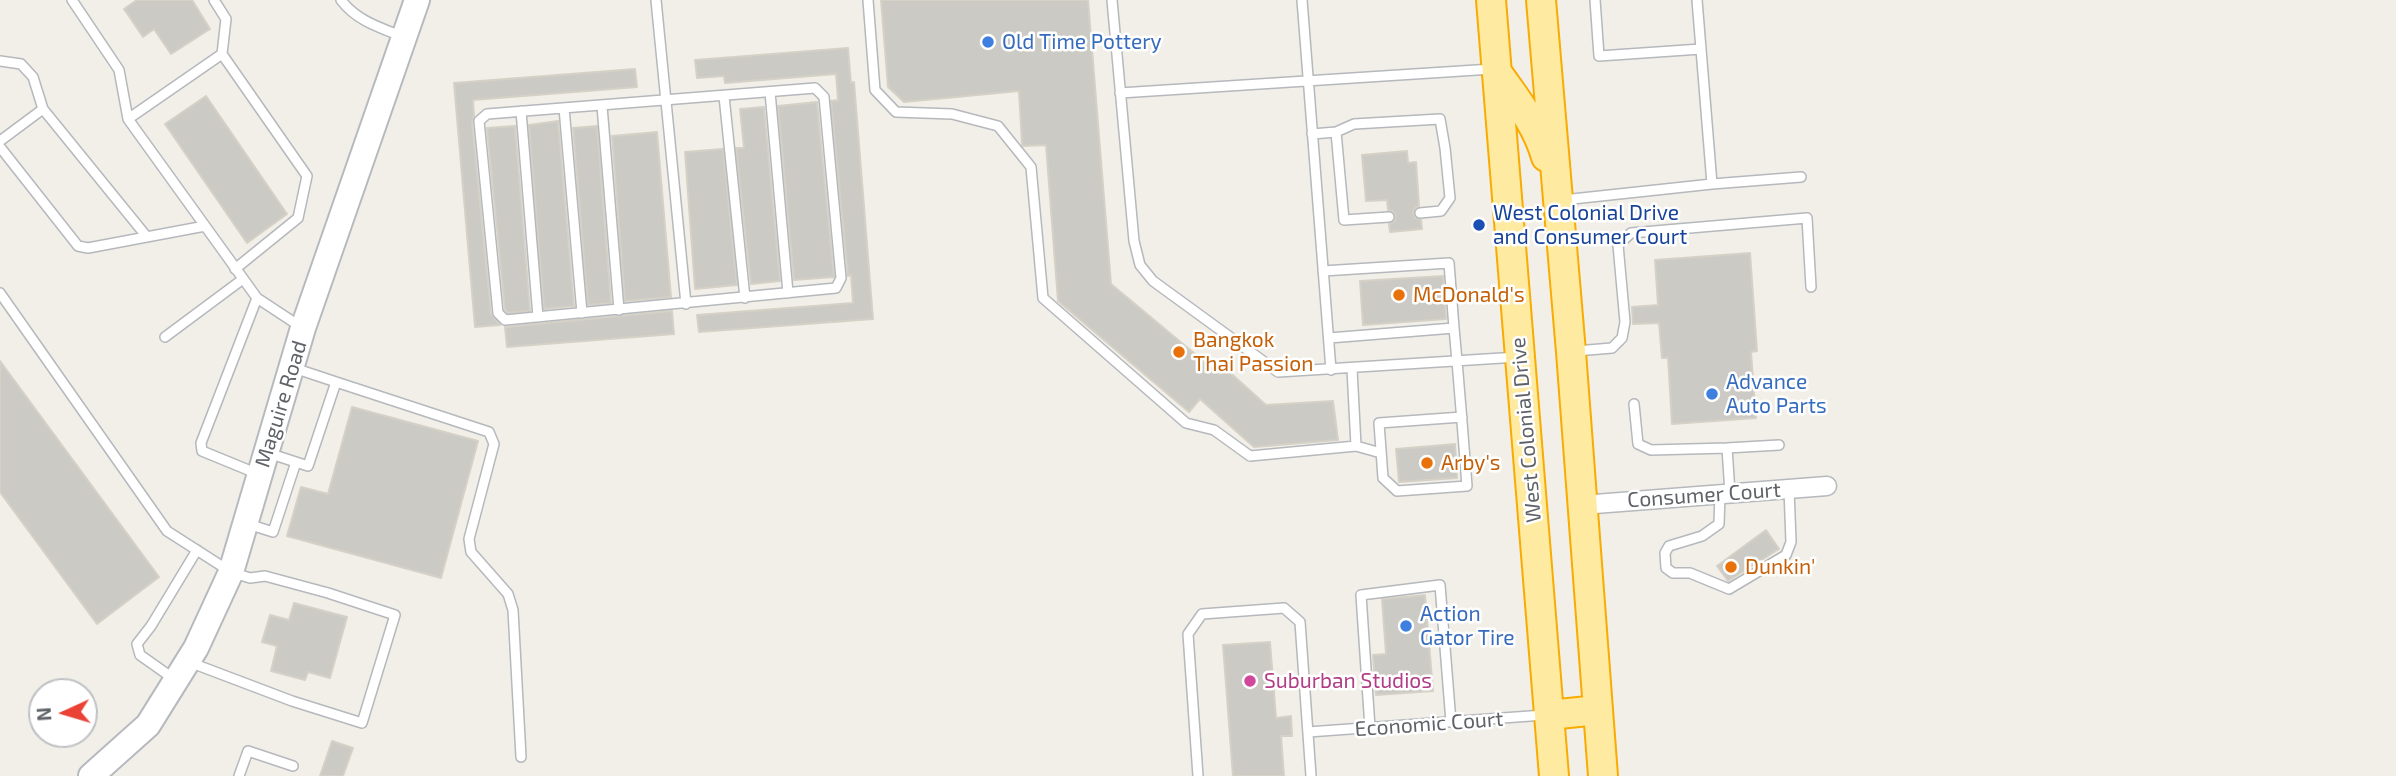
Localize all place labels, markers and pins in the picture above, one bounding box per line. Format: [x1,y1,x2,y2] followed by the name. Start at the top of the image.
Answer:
[1002,29,1162,55] place label: Old Time Pottery
[980,34,996,50] marker: Old Time Pottery
[1493,200,1687,250] place label: West Colonial Drive and Consumer Court
[1471,217,1487,233] marker: West Colonial Drive and Consumer Court
[1413,282,1525,308] place label: McDonald's
[1391,287,1407,303] marker: McDonald's
[1193,327,1313,377] place label: Bangkok Thai Passion
[1171,344,1187,360] marker: Bangkok Thai Passion
[1726,369,1827,419] place label: Advance Auto Parts
[1704,386,1720,402] marker: Advance Auto Parts
[1441,450,1501,476] place label: Arby's
[1419,455,1435,471] marker: Arby's
[1745,554,1815,580] place label: Dunkin'
[1723,559,1739,575] marker: Dunkin'
[1420,601,1515,651] place label: Action Gator Tire
[1398,618,1414,634] marker: Action Gator Tire
[1264,668,1432,694] place label: Suburban Studios
[1242,673,1258,689] marker: Suburban Studios

